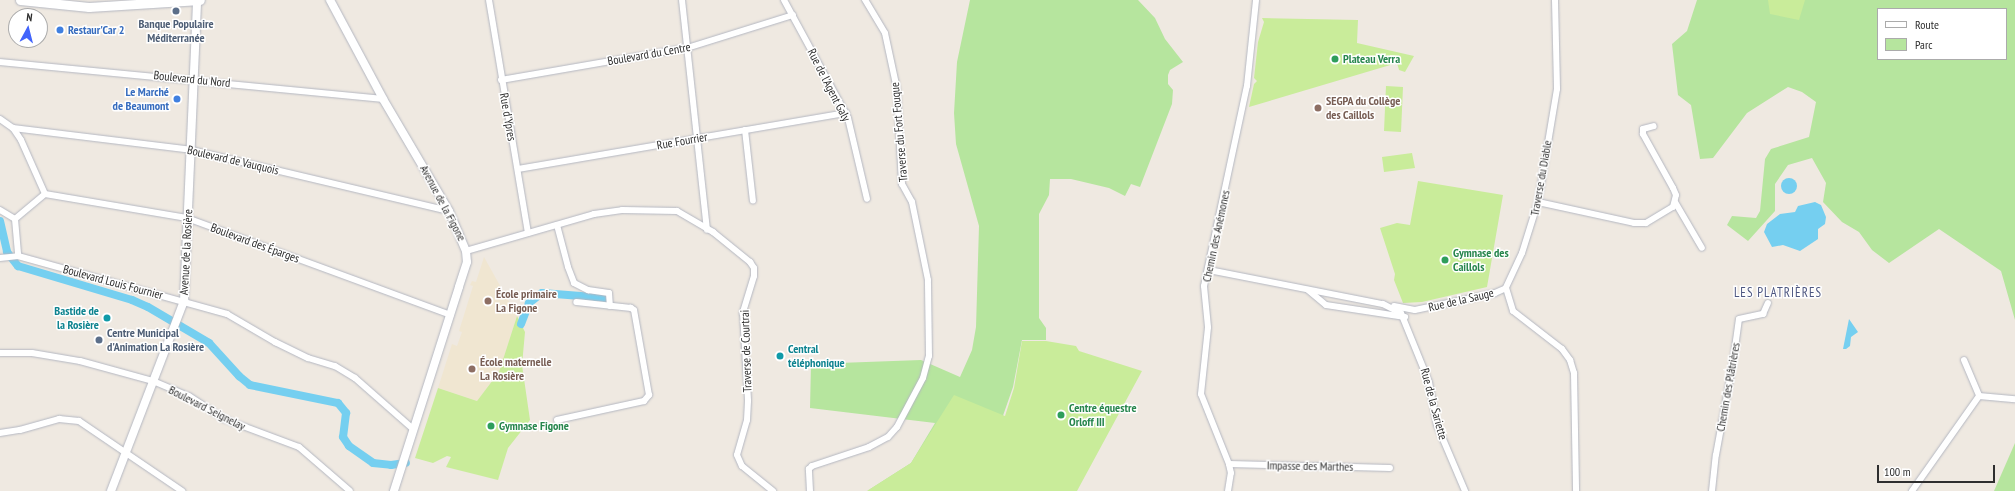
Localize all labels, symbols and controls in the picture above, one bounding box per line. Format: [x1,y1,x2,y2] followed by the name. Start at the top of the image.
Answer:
[171,6,181,16] marker: Banque Populaire Méditerranée
[8,8,48,48] north arrow
[1877,8,2007,60] legend
[26,10,33,24] text: N
[138,17,214,45] place label: Banque Populaire Méditerranée
[1915,17,1939,32] text: Route
[68,23,124,37] place label: Restaur'Car 2
[55,25,65,35] marker: Restaur'Car 2
[1915,37,1932,52] text: Parc
[606,40,692,68] street label: Boulevard du Centre
[804,46,854,124] street label: Rue de l'Agent Galy
[1343,52,1400,66] place label: Plateau Verra
[1330,54,1340,64] marker: Plateau Verra
[153,68,231,90] street label: Boulevard du Nord
[887,82,911,182] street label: Traverse du Fort Fouque
[113,85,169,113] place label: Le Marché de Beaumont
[497,92,519,142] street label: Rue d'Ypres
[172,94,182,104] marker: Le Marché de Beaumont
[1326,94,1401,122] place label: SEGPA du Collège des Caillols
[1313,103,1323,113] marker: SEGPA du Collège des Caillols
[656,129,708,153] street label: Rue Fourrier
[1527,139,1555,217] street label: Traverse du Diable
[186,142,280,178] street label: Boulevard de Vauquois
[417,163,469,243] street label: Avenue de la Figone
[1199,189,1233,283] street label: Chemin des Anémones
[177,209,195,295] street label: Avenue de la Rosière
[209,220,301,266] street label: Boulevard des Éparges
[1453,246,1509,274] place label: Gymnase des Caillols
[1440,255,1450,265] marker: Gymnase des Caillols
[61,262,165,302] street label: Boulevard Louis Fournier
[1427,285,1495,315] street label: Rue de la Sauge
[1734,285,1822,301] district label: LES PLATRIÈRES
[496,287,557,315] place label: École primaire La Figone
[483,296,493,306] marker: École primaire La Figone
[54,304,99,332] place label: Bastide de la Rosière
[737,309,755,393] street label: Traverse de Courtrai
[102,313,112,323] marker: Bastide de la Rosière
[107,326,204,354] place label: Centre Municipal d'Animation La Rosière
[94,335,104,345] marker: Centre Municipal d'Animation La Rosière
[1713,341,1743,433] street label: Chemin des Plâtrières
[788,342,845,370] place label: Central téléphonique
[775,351,785,361] marker: Central téléphonique
[480,355,552,383] place label: École maternelle La Rosière
[467,364,477,374] marker: École maternelle La Rosière
[1418,367,1450,441] street label: Rue de la Sariette
[166,382,248,434] street label: Boulevard Seignelay
[1069,401,1137,429] place label: Centre équestre Orloff III
[1056,410,1066,420] marker: Centre équestre Orloff III
[499,419,569,433] place label: Gymnase Figone
[486,421,496,431] marker: Gymnase Figone
[1879,457,1997,483] scale bar
[1267,458,1353,474] street label: Impasse des Marthes
[1884,464,1911,479] text: 100 m

